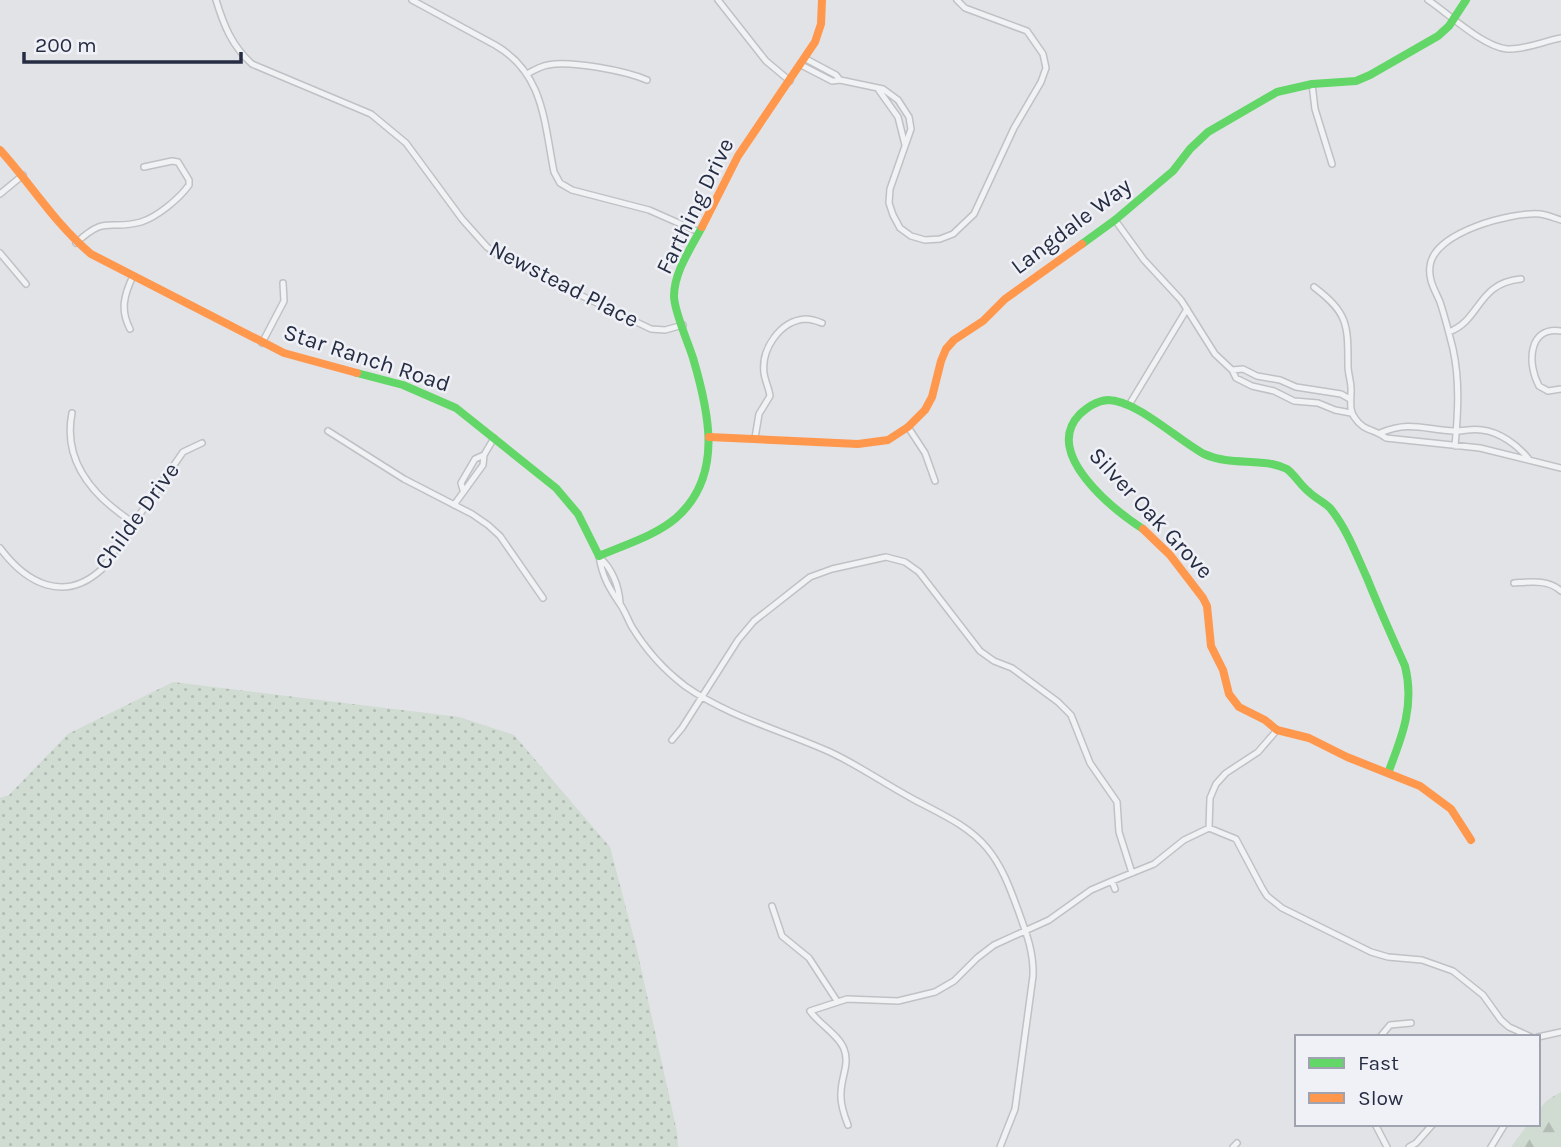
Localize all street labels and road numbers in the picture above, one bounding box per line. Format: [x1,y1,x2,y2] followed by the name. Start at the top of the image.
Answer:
[650,134,740,278] street label: Farthing Drive
[1006,172,1137,280] street label: Langdale Way
[485,235,643,333] street label: Newstead Place
[280,318,454,398] street label: Star Ranch Road
[1083,442,1219,584] street label: Silver Oak Grove
[89,457,185,575] street label: Childe Drive

